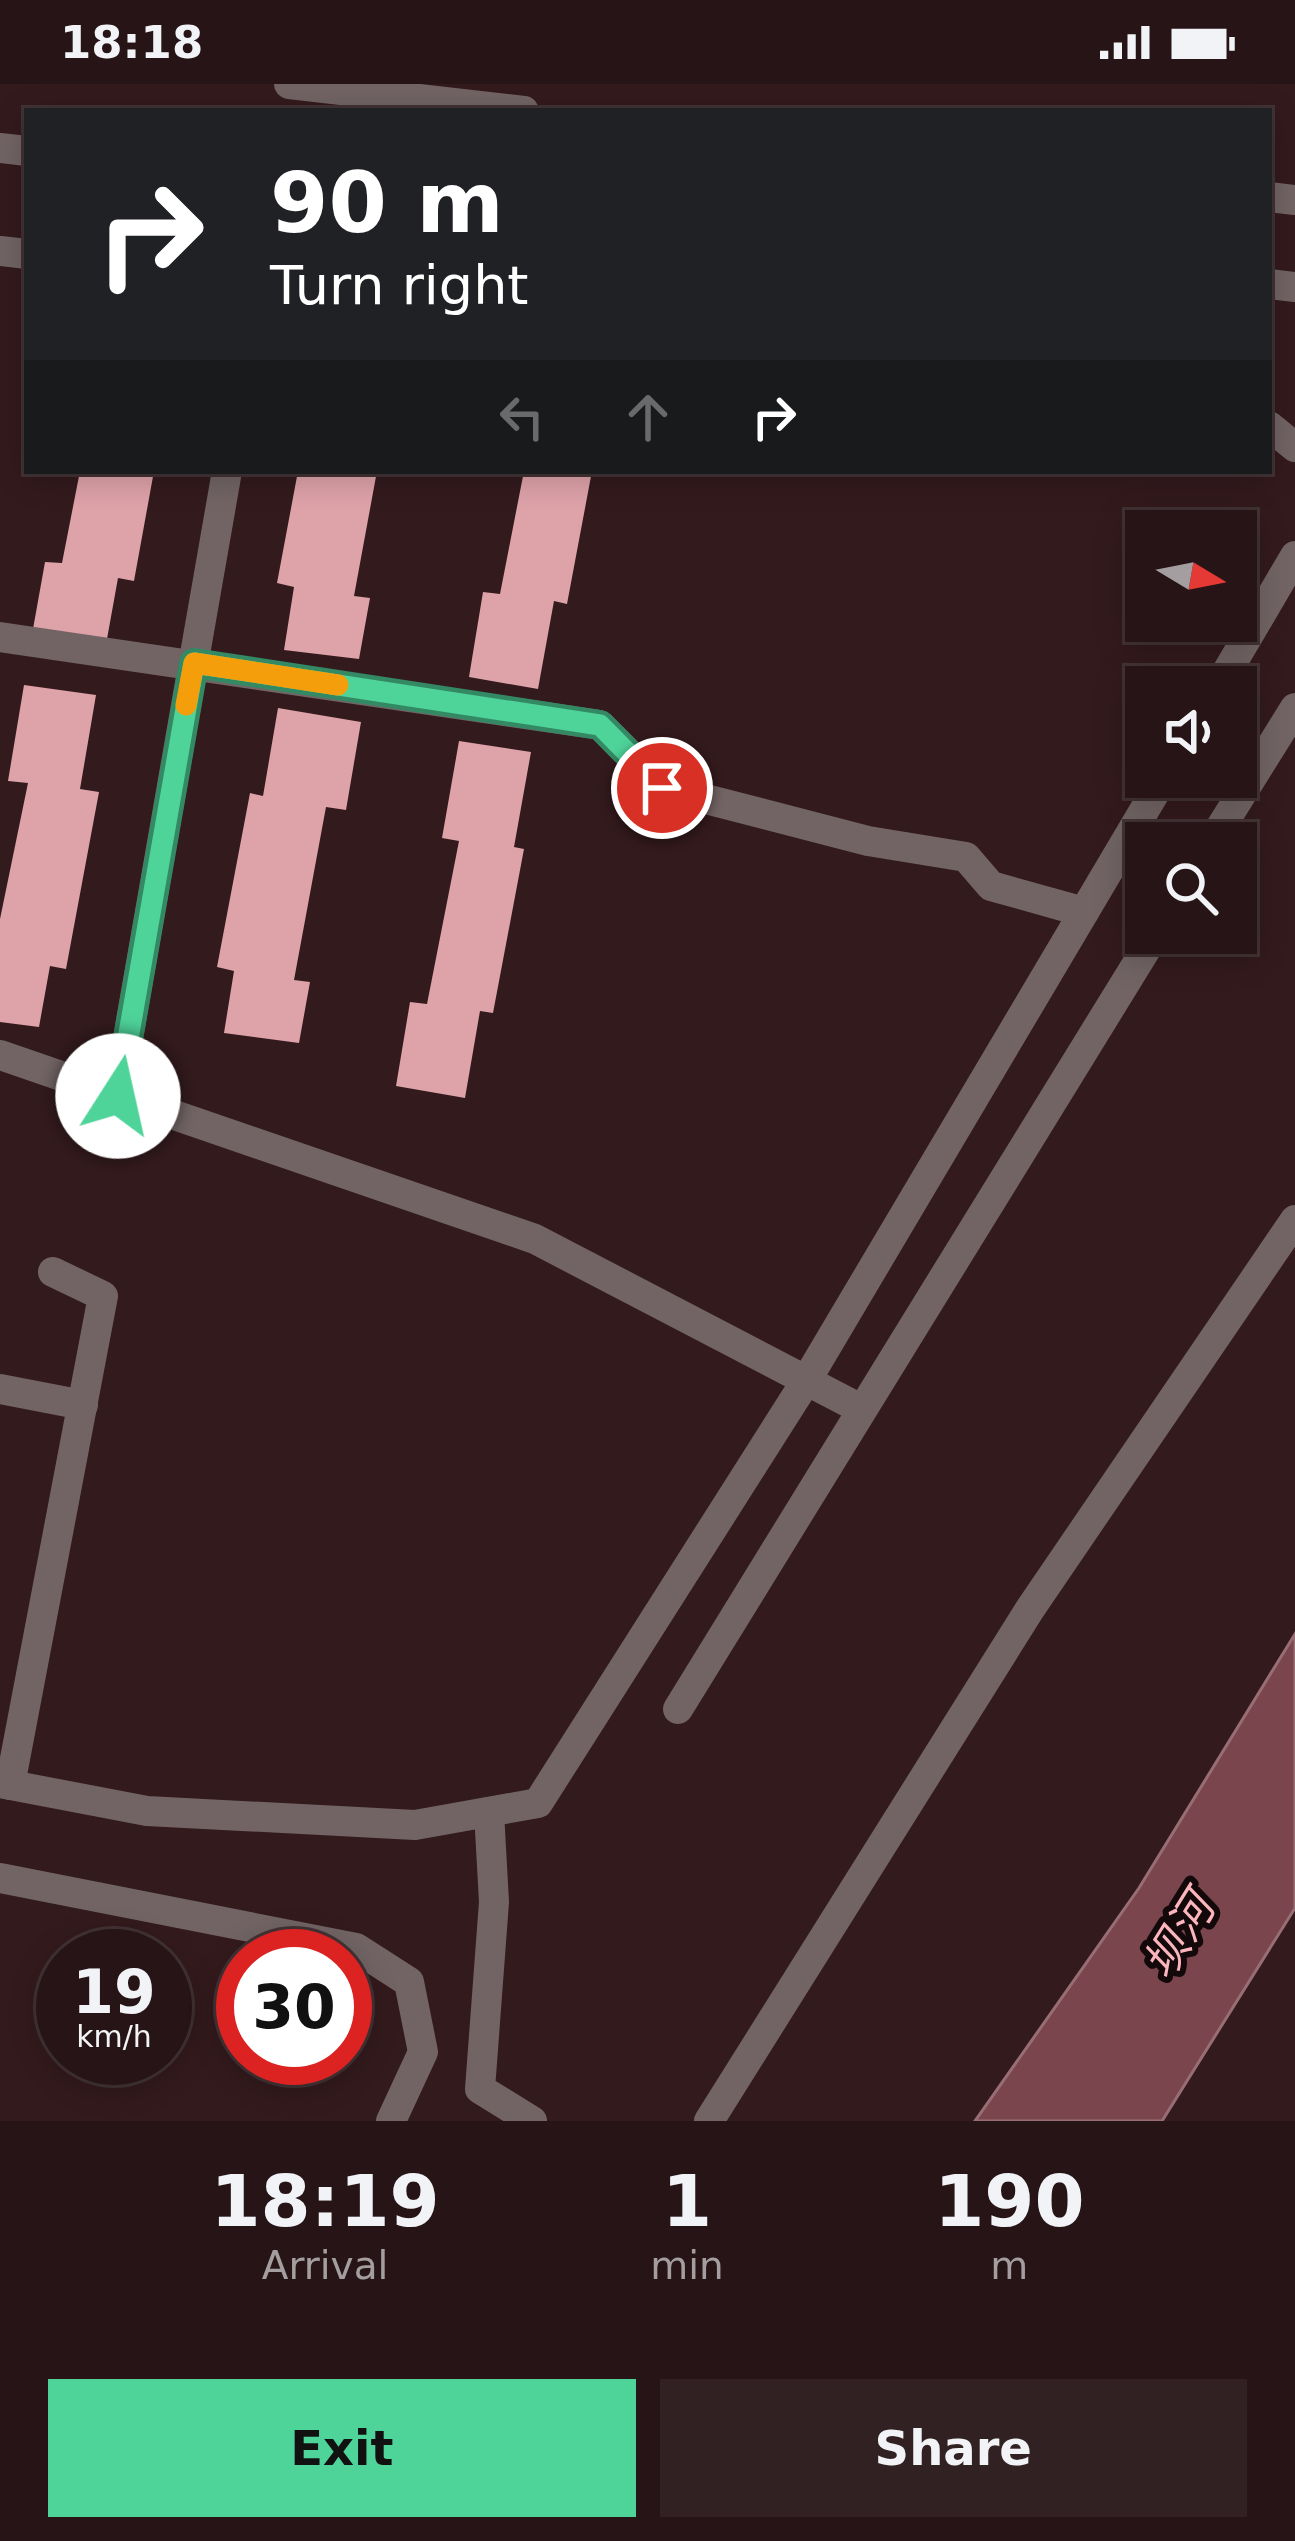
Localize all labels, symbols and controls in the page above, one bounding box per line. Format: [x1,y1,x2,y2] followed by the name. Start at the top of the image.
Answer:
[60,16,203,69] text: 18:18
[270,154,504,252] text: 90 m
[72,156,228,312] icon: right
[270,254,529,317] text: Turn right
[489,384,555,450] icon: left
[615,384,681,450] icon: ahead
[741,384,807,450] icon: right
[1125,510,1257,642] north arrow
[1125,510,1257,954] map controls
[1125,666,1257,798] button: sound
[611,737,713,839] pin
[629,755,695,821] icon: arrive
[1125,822,1257,954] button: search
[55,1033,181,1159] position arrow
[1133,1877,1230,1988] water label: 坝河
[216,1929,372,2085] speed limit sign: 30
[72,1957,156,2027] text: 19
[76,2019,152,2054] text: km/h
[210,2159,440,2243] text: 18:19
[662,2159,712,2243] text: 1
[934,2159,1084,2243] text: 190
[262,2243,388,2288] text: Arrival
[650,2243,724,2288] text: min
[990,2243,1028,2288] text: m
[48,2379,636,2517] button: Exit
[660,2379,1247,2517] button: Share

